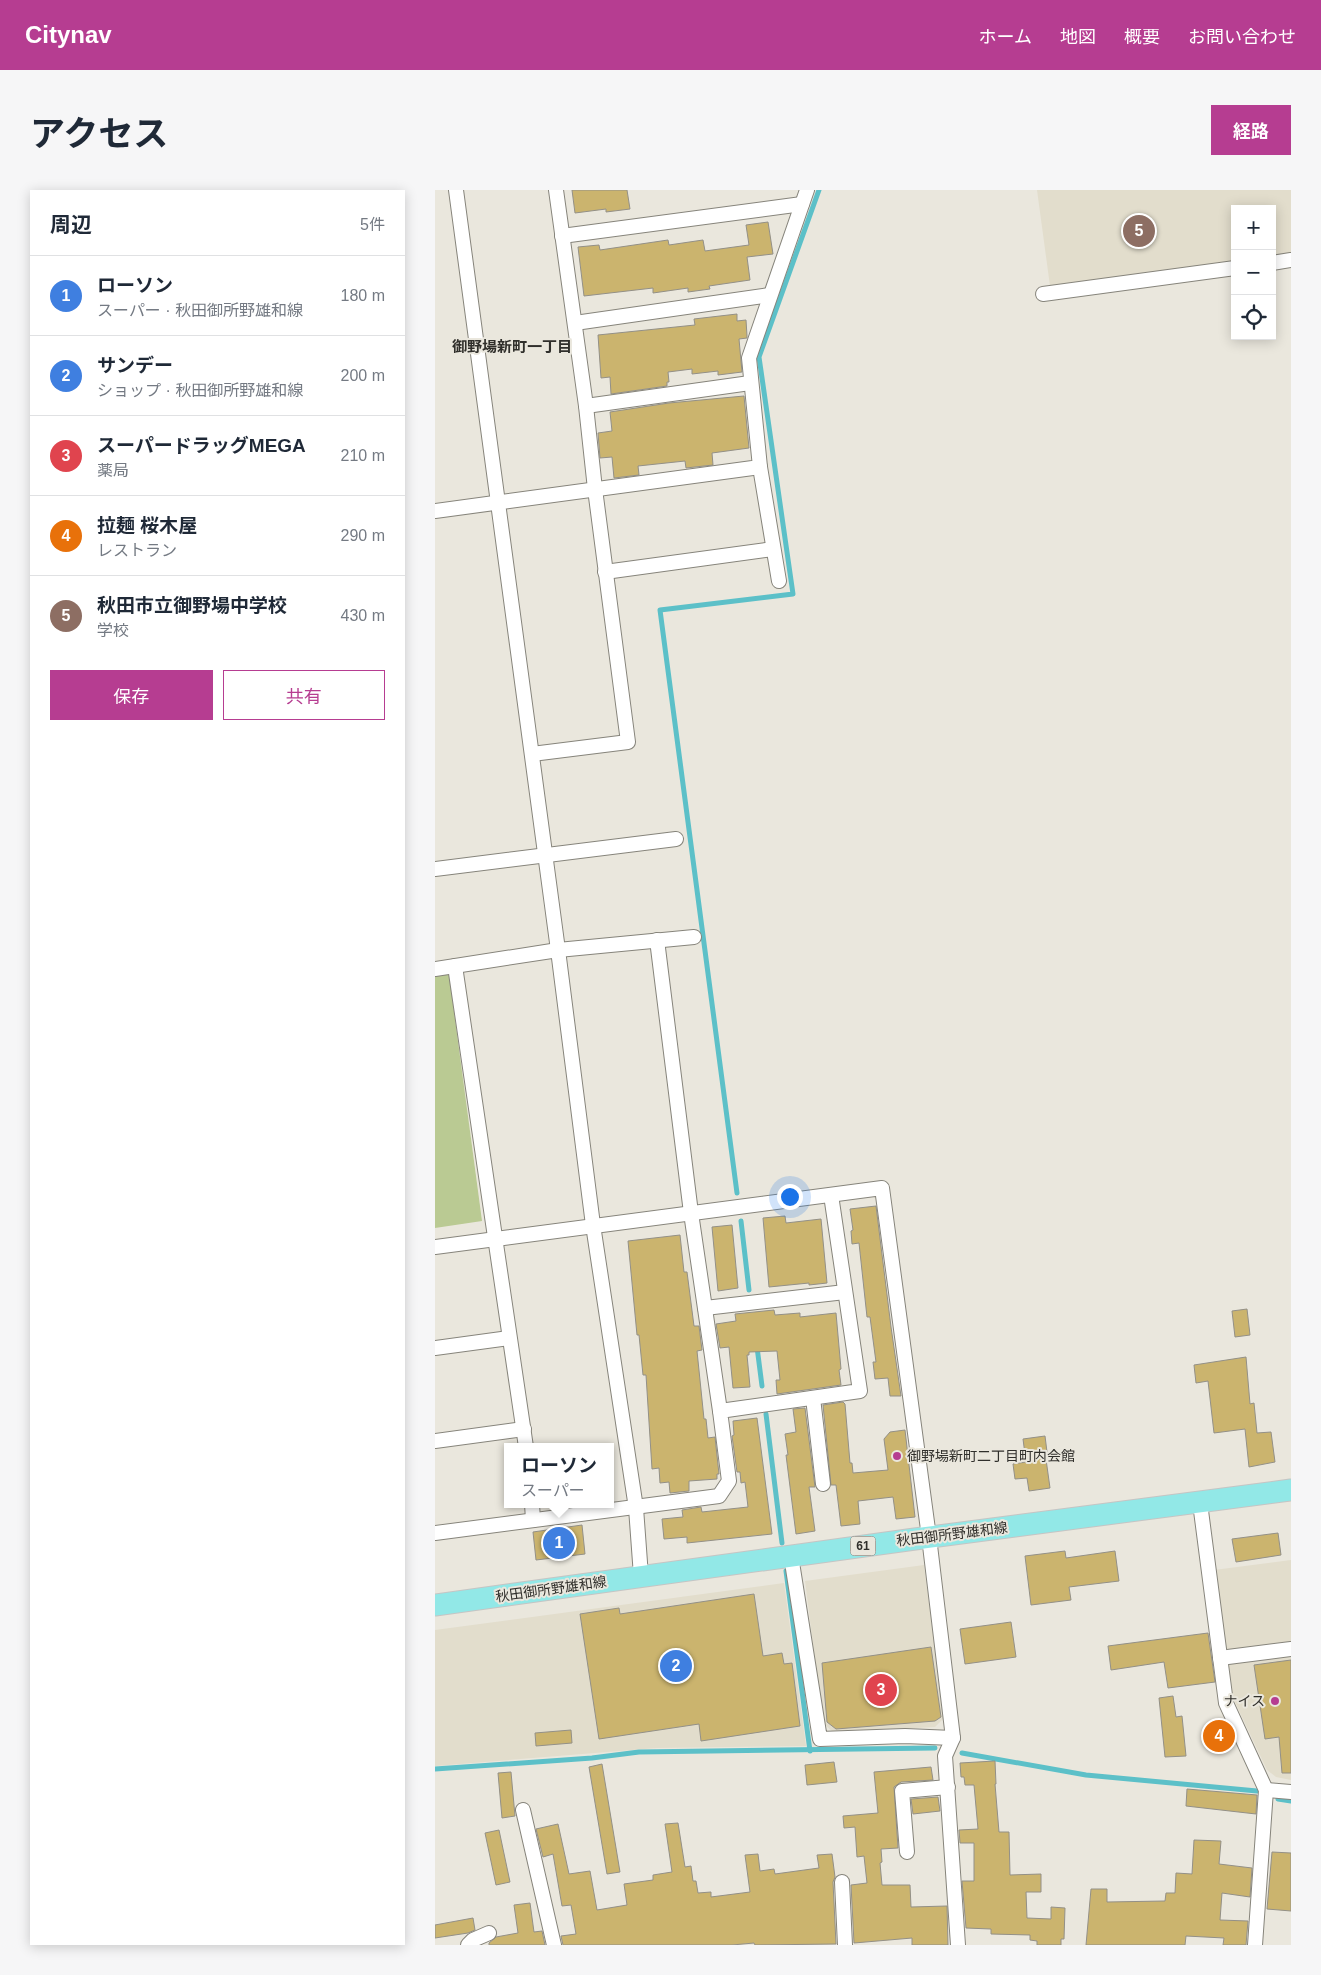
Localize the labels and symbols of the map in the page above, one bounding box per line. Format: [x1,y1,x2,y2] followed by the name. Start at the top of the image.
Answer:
[1123,212,1155,250] pin: 5
[452,338,572,355] district label: 御野場新町一丁目
[777,1184,803,1210] your location
[907,1448,1075,1464] place label: 御野場新町二丁目町内会館
[891,1450,903,1462] marker: 御野場新町二丁目町内会館
[895,1519,1009,1549] street label: 秋田御所野雄和線
[543,1524,575,1562] pin: 1
[851,1536,875,1555] road number: 61
[494,1573,608,1605] street label: 秋田御所野雄和線
[660,1647,692,1685] pin: 2
[865,1671,897,1709] pin: 3
[1223,1693,1265,1709] place label: ナイス
[1269,1695,1281,1707] marker: ナイス
[1203,1717,1235,1755] pin: 4

